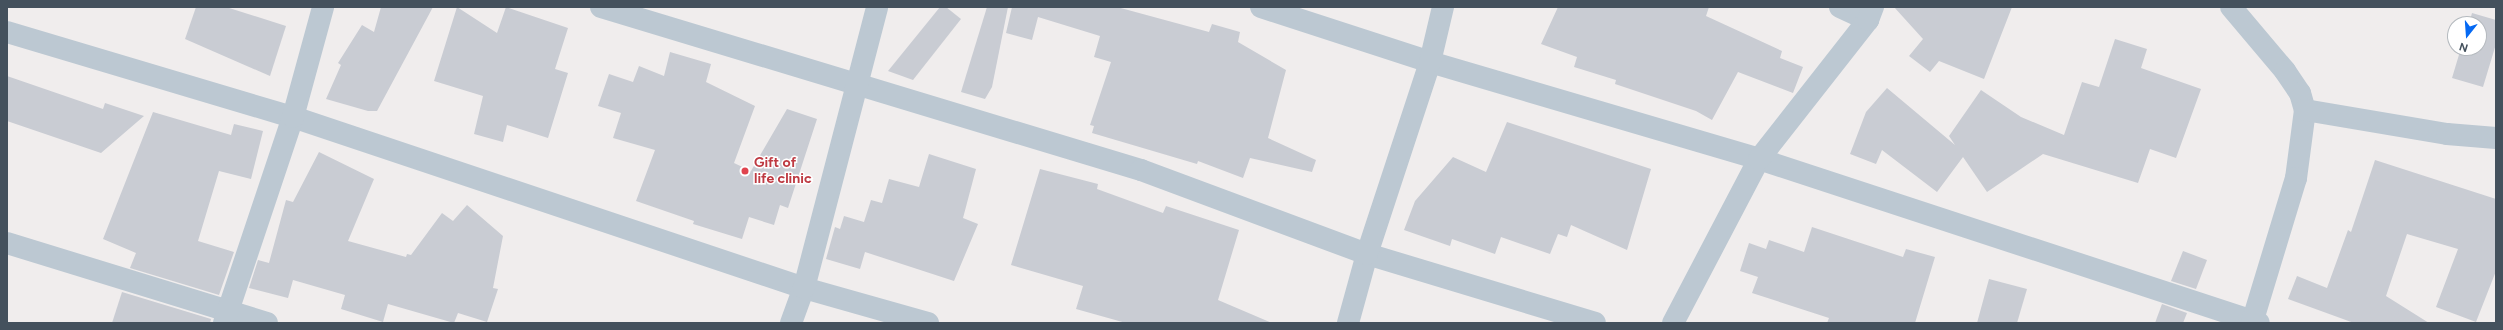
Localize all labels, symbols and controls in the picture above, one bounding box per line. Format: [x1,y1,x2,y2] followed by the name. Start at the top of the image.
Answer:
[2447,16,2487,56] north arrow
[2458,40,2470,54] text: N
[754,155,812,188] place label: Gift of life clinic
[739,165,751,177] marker: Gift of life clinic

